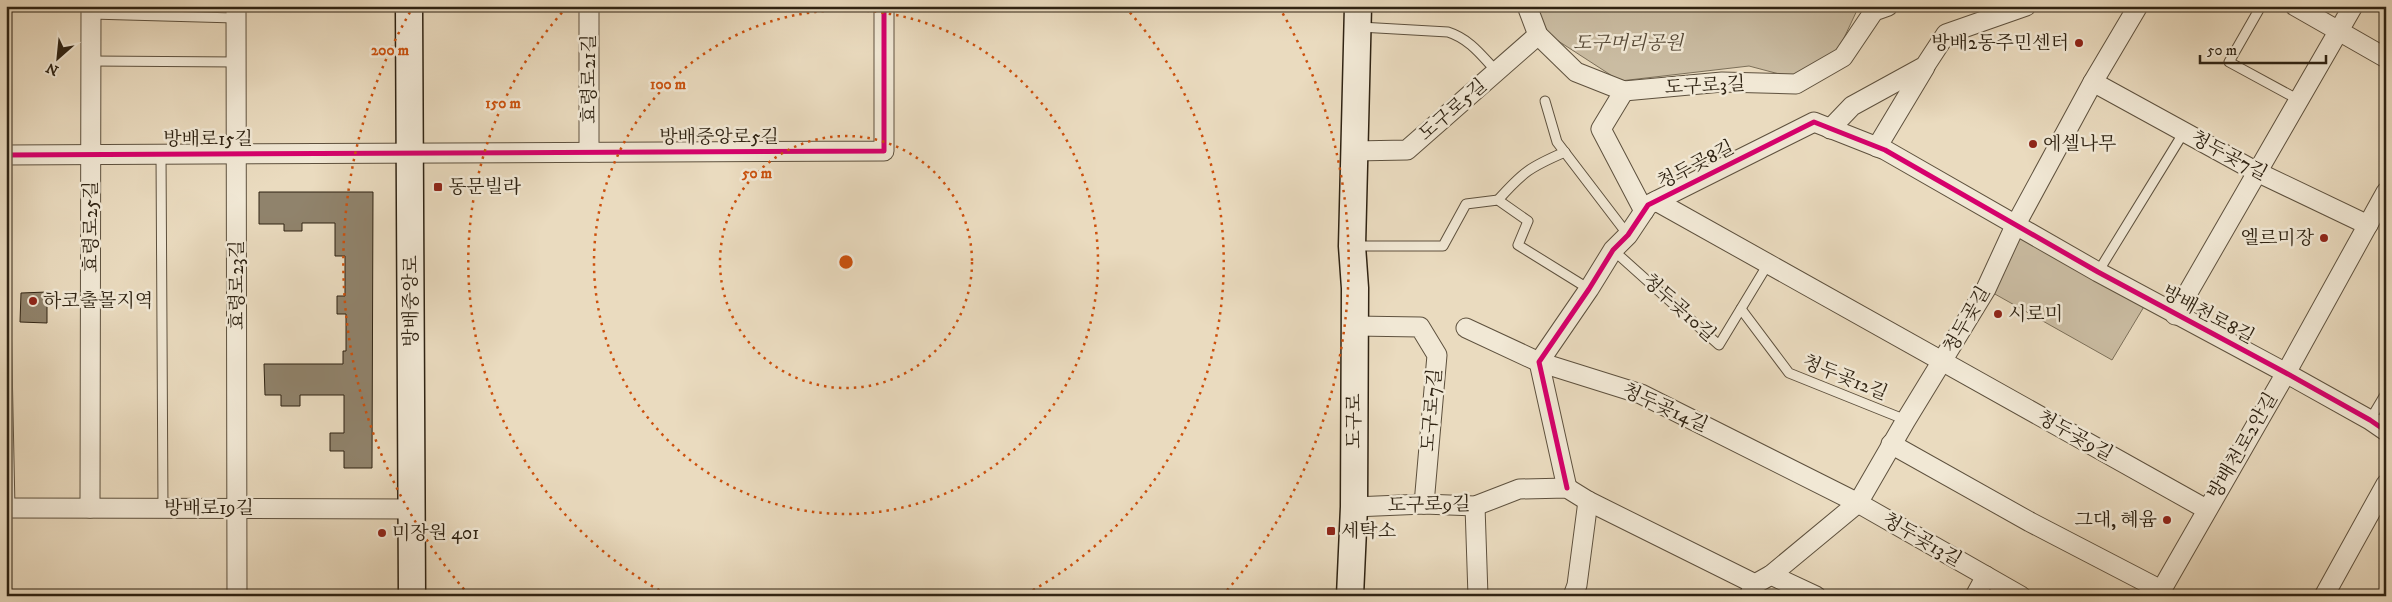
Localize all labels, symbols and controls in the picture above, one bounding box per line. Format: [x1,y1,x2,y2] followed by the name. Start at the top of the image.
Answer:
[32,32,82,82] north arrow
[1573,32,1685,55] park label: 도구머리공원
[1931,32,2069,55] place label: 방배2동주민센터
[2200,32,2326,64] scale bar
[578,34,601,124] street label: 효령로21길
[2073,37,2085,49] marker: 방배2동주민센터
[371,41,410,60] text: 200 m
[2207,41,2237,60] text: 50 m
[43,58,62,79] text: N
[1664,72,1746,100] street label: 도구로3길
[1414,74,1492,146] street label: 도구로5길
[650,75,687,94] text: 100 m
[485,94,521,113] text: 150 m
[659,126,779,149] street label: 방배중앙로5길
[2187,126,2271,186] street label: 청두곶7길
[163,128,253,151] street label: 방배로15길
[2043,133,2116,156] place label: 에셀나무
[1654,136,1738,194] street label: 청두곶8길
[2027,138,2039,150] marker: 에셀나무
[741,164,773,183] text: 50 m
[448,176,521,199] place label: 동문빌라
[80,181,103,273] street label: 효령로25길
[432,181,444,193] marker: 동문빌라
[2241,227,2315,250] place label: 엘르미장
[2318,232,2330,244] marker: 엘르미장
[226,240,249,330] street label: 효령로23길
[837,253,855,271] centre of rings
[400,255,423,347] street label: 방배중앙로
[1638,269,1720,347] street label: 청두곶10길
[2158,281,2258,349] street label: 방배천로8길
[1939,282,1995,358] street label: 청두곶길
[43,290,153,313] place label: 하코출몰지역
[27,295,39,307] marker: 하코출몰지역
[2008,303,2063,326] place label: 시로미
[1992,308,2004,320] marker: 시로미
[1799,351,1891,405] street label: 청두곶12길
[1417,367,1447,453] street label: 도구로7길
[1619,379,1711,437] street label: 청두곶14길
[2203,389,2283,503] street label: 방배천로2안길
[1343,393,1366,449] street label: 도구로
[2033,406,2117,466] street label: 청두곶9길
[1387,493,1471,517] street label: 도구로9길
[164,497,254,520] street label: 방배로19길
[1878,508,1966,572] street label: 청두곶13길
[2074,509,2157,532] place label: 그대, 혜윰
[2161,514,2173,526] marker: 그대, 혜윰
[1341,520,1396,543] place label: 세탁소
[392,522,479,545] place label: 미장원 401
[1325,525,1337,537] marker: 세탁소
[376,527,388,539] marker: 미장원 401

